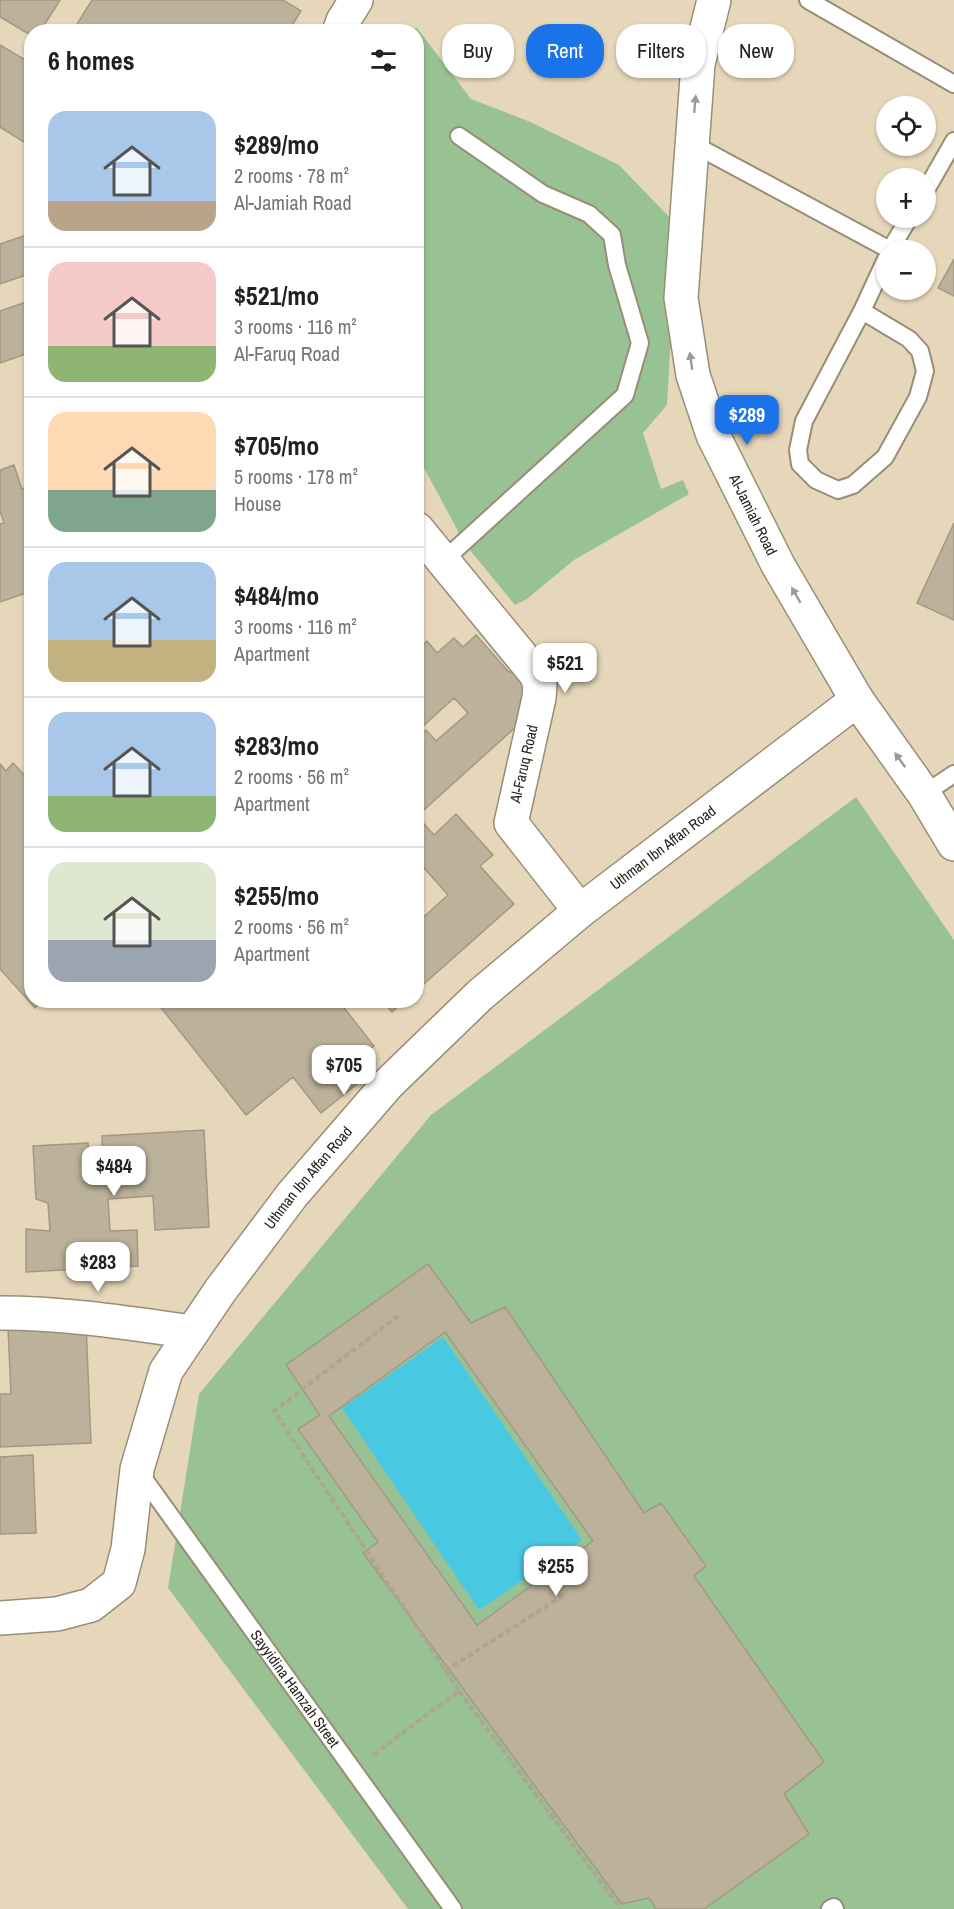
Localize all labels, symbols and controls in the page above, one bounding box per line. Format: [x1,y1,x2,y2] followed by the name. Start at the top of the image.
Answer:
[442,24,514,78] chip: Buy
[526,24,604,78] chip: Rent
[616,24,706,78] chip: Filters
[718,24,794,78] chip: New
[48,43,135,78] text: 6 homes
[367,44,400,77] icon: filters
[690,94,699,113] one-way arrow
[876,96,936,300] map controls
[876,96,936,156] button: locate
[234,127,319,162] text: $289/mo
[96,135,168,207] icon: home
[234,162,349,189] text: 2 rooms · 78 m²
[876,168,936,228] button: +
[234,189,352,216] text: Al-Jamiah Road
[876,240,936,300] button: −
[234,278,319,313] text: $521/mo
[96,286,168,358] icon: home
[234,313,357,340] text: 3 rooms · 116 m²
[234,340,340,367] text: Al-Faruq Road
[686,351,695,370] one-way arrow
[711,395,783,446] pin: $289
[729,401,765,428] text: $289
[234,428,319,463] text: $705/mo
[96,436,168,508] icon: home
[234,463,358,490] text: 5 rooms · 178 m²
[724,470,782,559] street label: Al-Jamiah Road
[234,490,281,517] text: House
[234,578,319,613] text: $484/mo
[96,586,168,658] icon: home
[791,586,801,603] one-way arrow
[234,613,357,640] text: 3 rooms · 116 m²
[234,640,310,667] text: Apartment
[529,643,601,694] pin: $521
[547,649,583,676] text: $521
[504,723,543,806] street label: Al-Faruq Road
[234,728,319,763] text: $283/mo
[96,736,168,808] icon: home
[894,752,906,768] one-way arrow
[234,763,349,790] text: 2 rooms · 56 m²
[234,790,310,817] text: Apartment
[606,800,720,894] street label: Uthman Ibn Affan Road
[234,878,319,913] text: $255/mo
[96,886,168,958] icon: home
[234,913,349,940] text: 2 rooms · 56 m²
[234,940,310,967] text: Apartment
[308,1045,380,1096] pin: $705
[326,1051,362,1078] text: $705
[259,1122,357,1233] street label: Uthman Ibn Affan Road
[78,1146,150,1197] pin: $484
[96,1152,132,1179] text: $484
[62,1242,134,1293] pin: $283
[80,1248,116,1275] text: $283
[520,1546,592,1597] pin: $255
[538,1552,574,1579] text: $255
[246,1625,345,1752] street label: Sayyidina Hamzah Street

